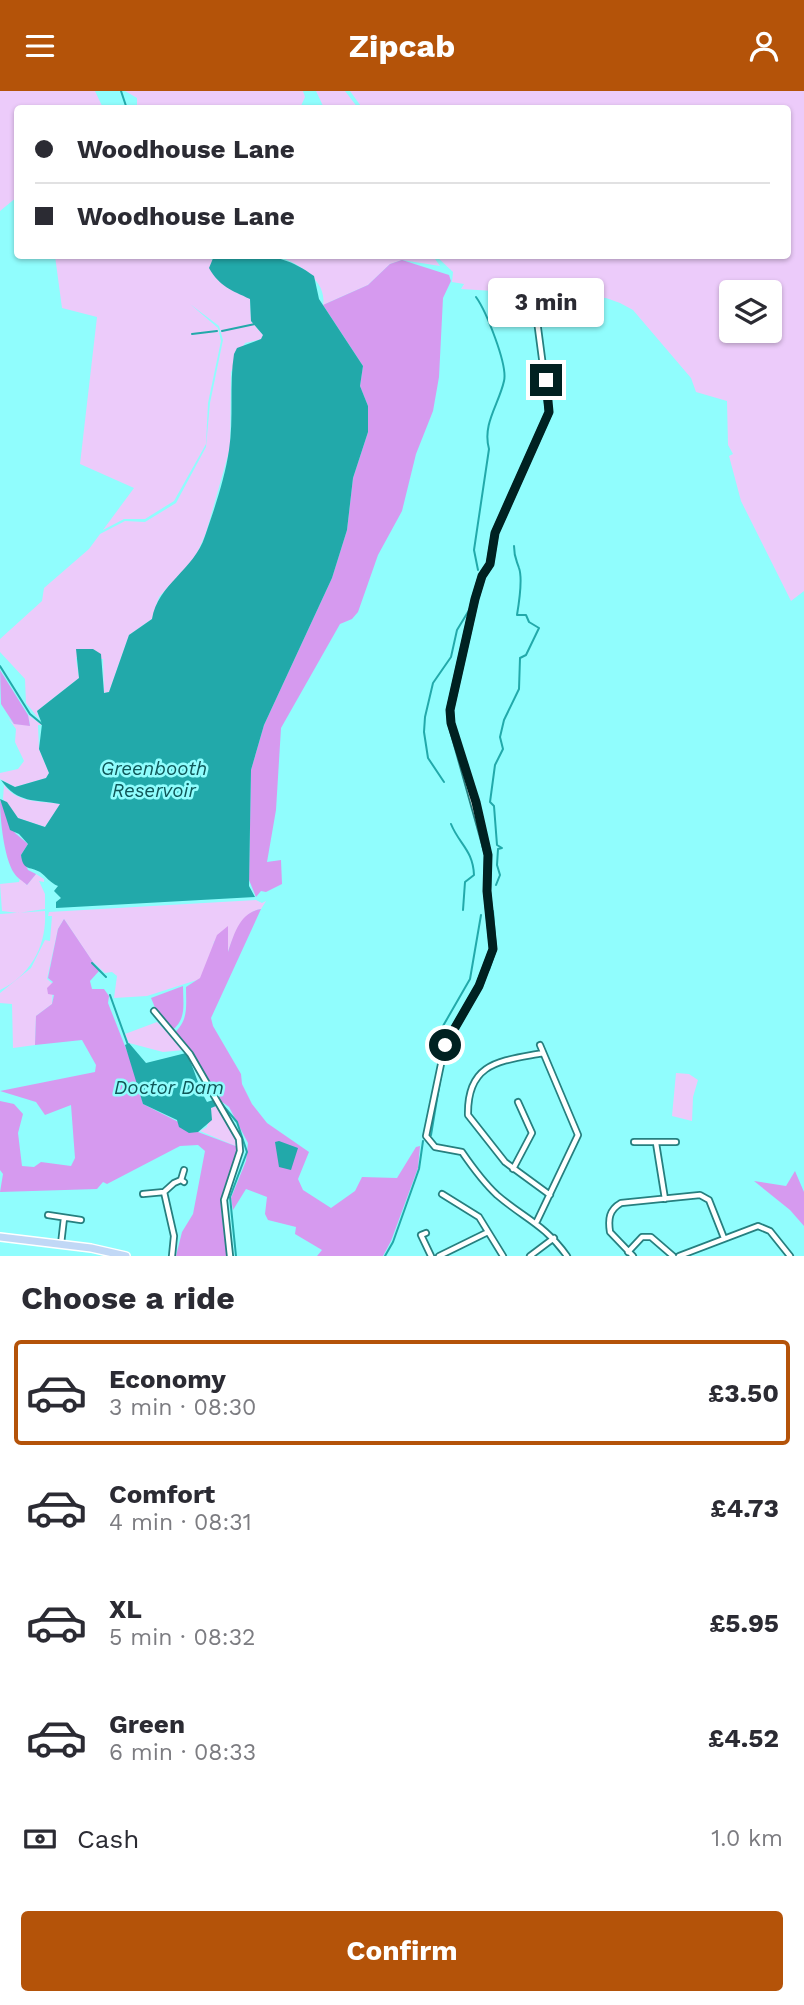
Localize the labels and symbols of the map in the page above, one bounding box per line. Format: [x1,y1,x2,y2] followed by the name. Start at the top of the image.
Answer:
[488,279,604,327] callout: 3 min
[530,364,562,396] route end
[101,757,207,802] water label: Greenbooth Reservoir
[429,1029,461,1061] route start
[114,1076,224,1099] water label: Doctor Dam

